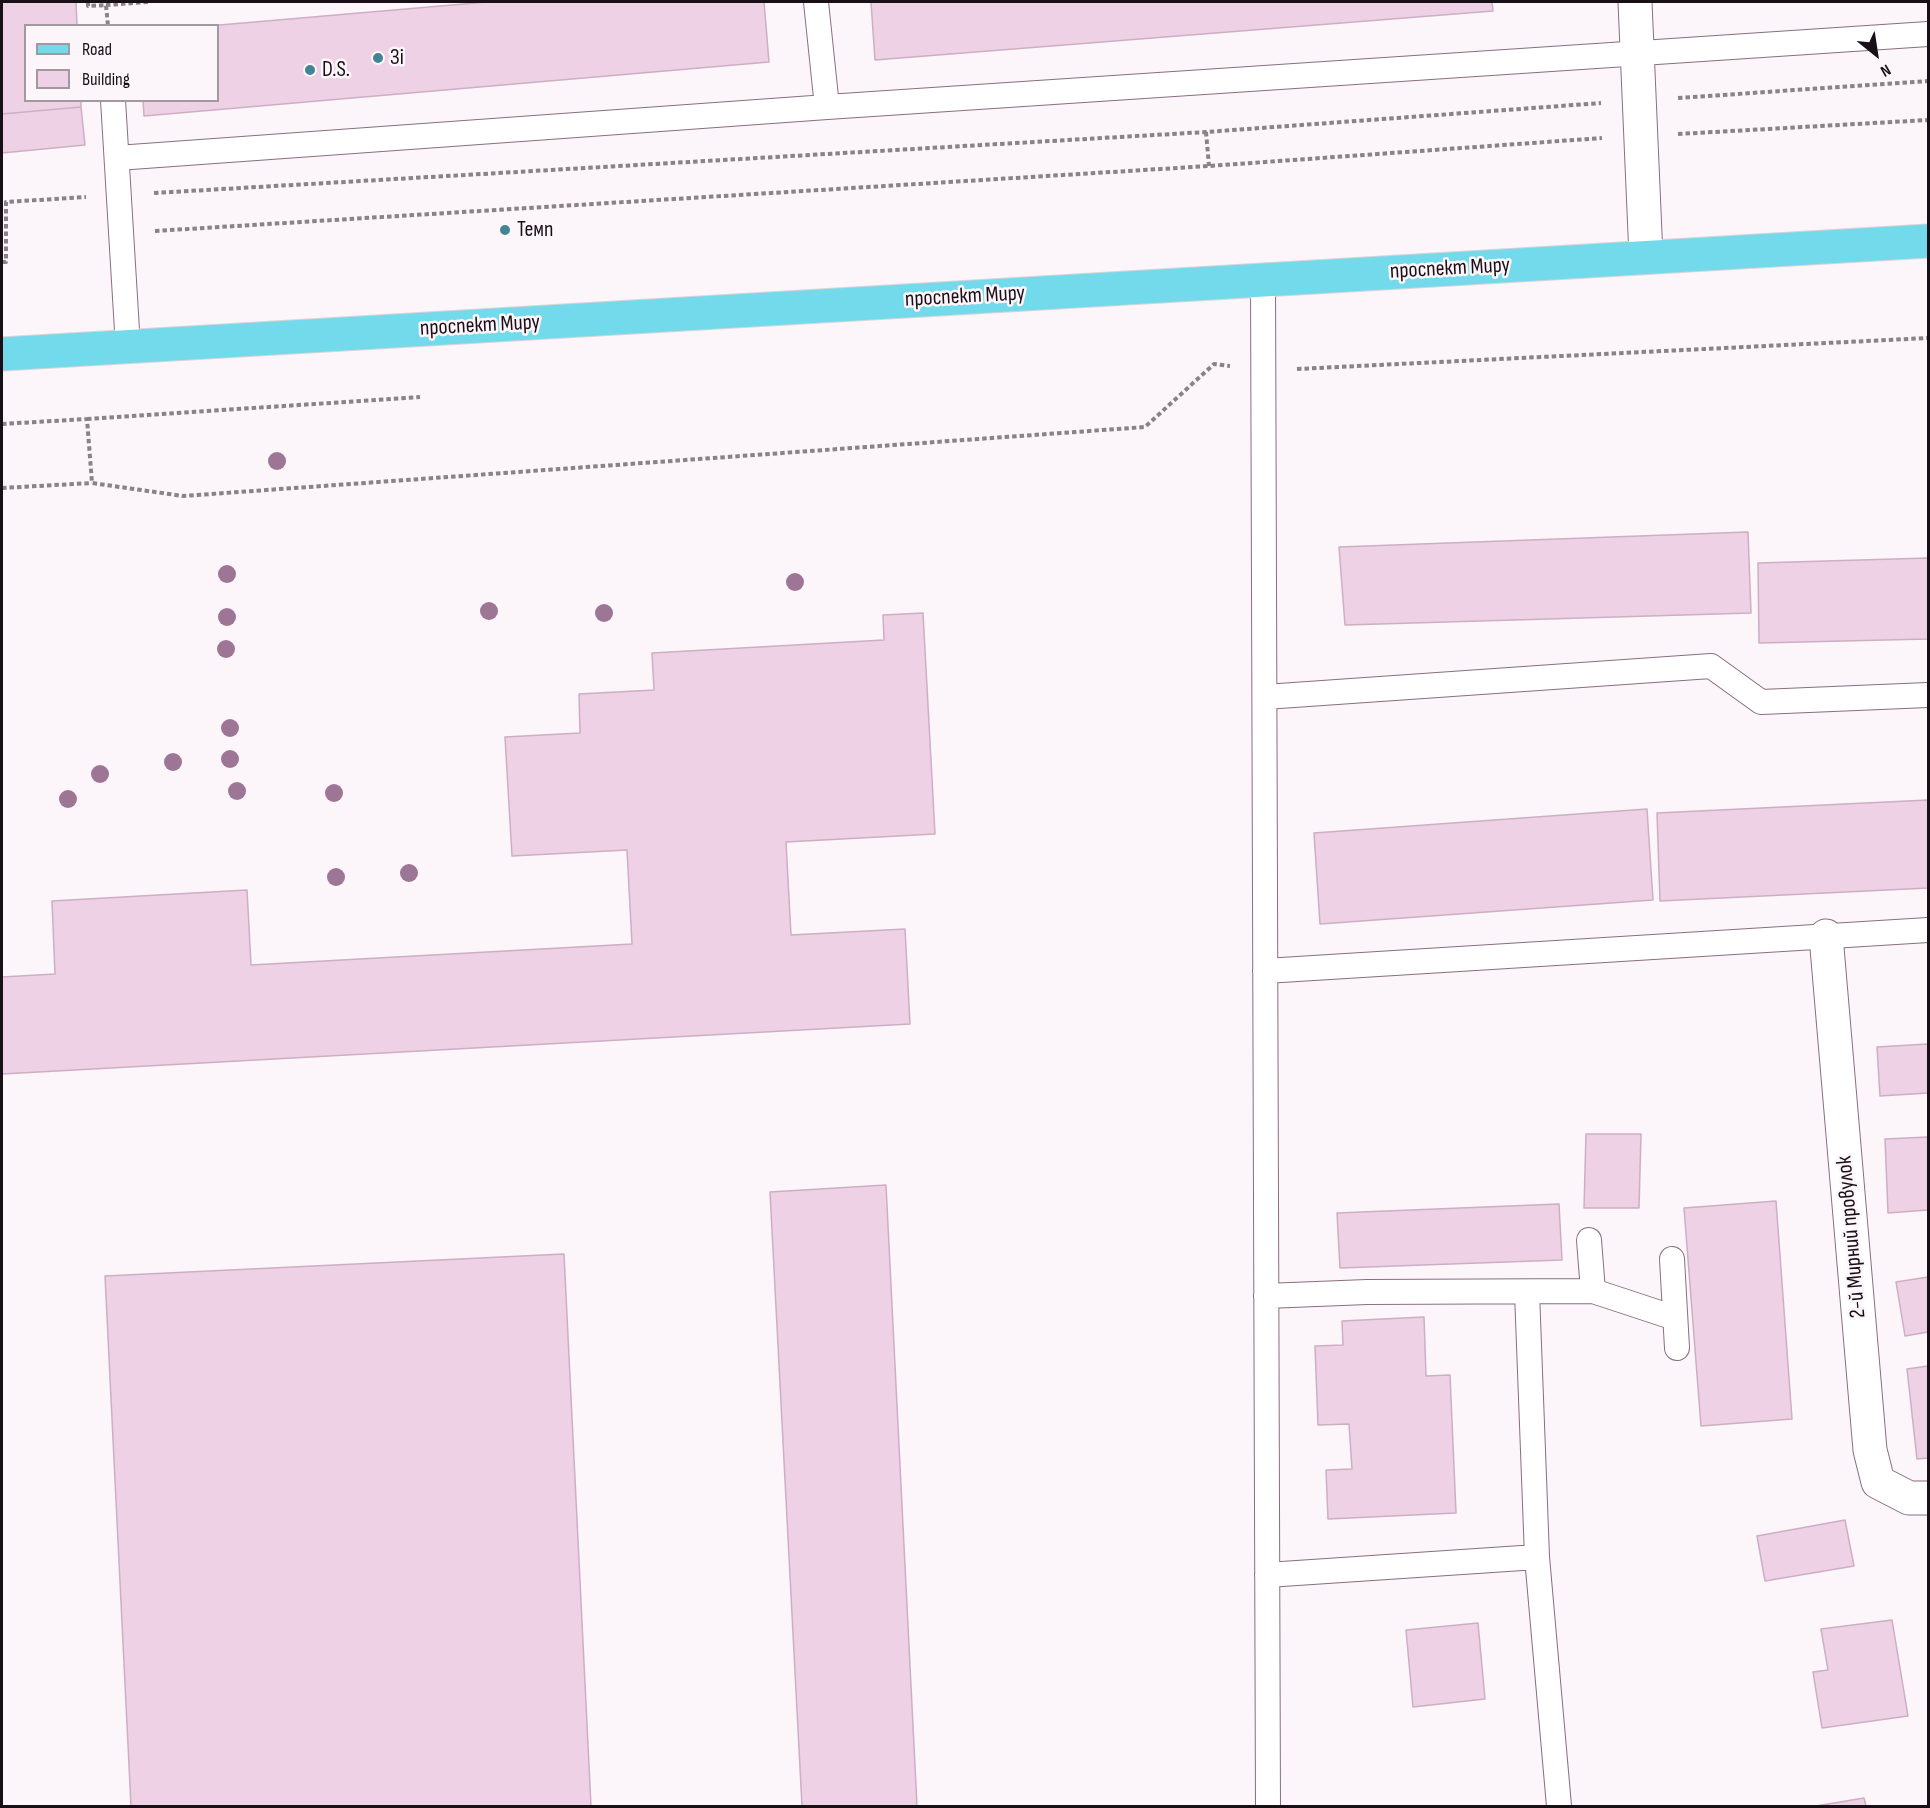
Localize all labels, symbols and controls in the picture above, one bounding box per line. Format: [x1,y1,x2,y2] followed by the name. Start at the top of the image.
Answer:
[24,24,219,102] legend
[1846,24,1906,84] north arrow
[82,39,112,60] text: Road
[390,45,404,71] place label: Зі
[371,51,385,65] marker: Зі
[322,57,350,83] place label: D.S.
[1877,60,1894,80] text: N
[303,63,317,77] marker: D.S.
[82,69,130,90] text: Building
[517,217,553,243] place label: Темп
[498,223,512,237] marker: Темп
[1389,253,1511,285] street label: проспект Миру
[904,281,1026,313] street label: проспект Миру
[419,310,541,342] street label: проспект Миру
[1832,1155,1872,1319] street label: 2-й Мирний провулок

